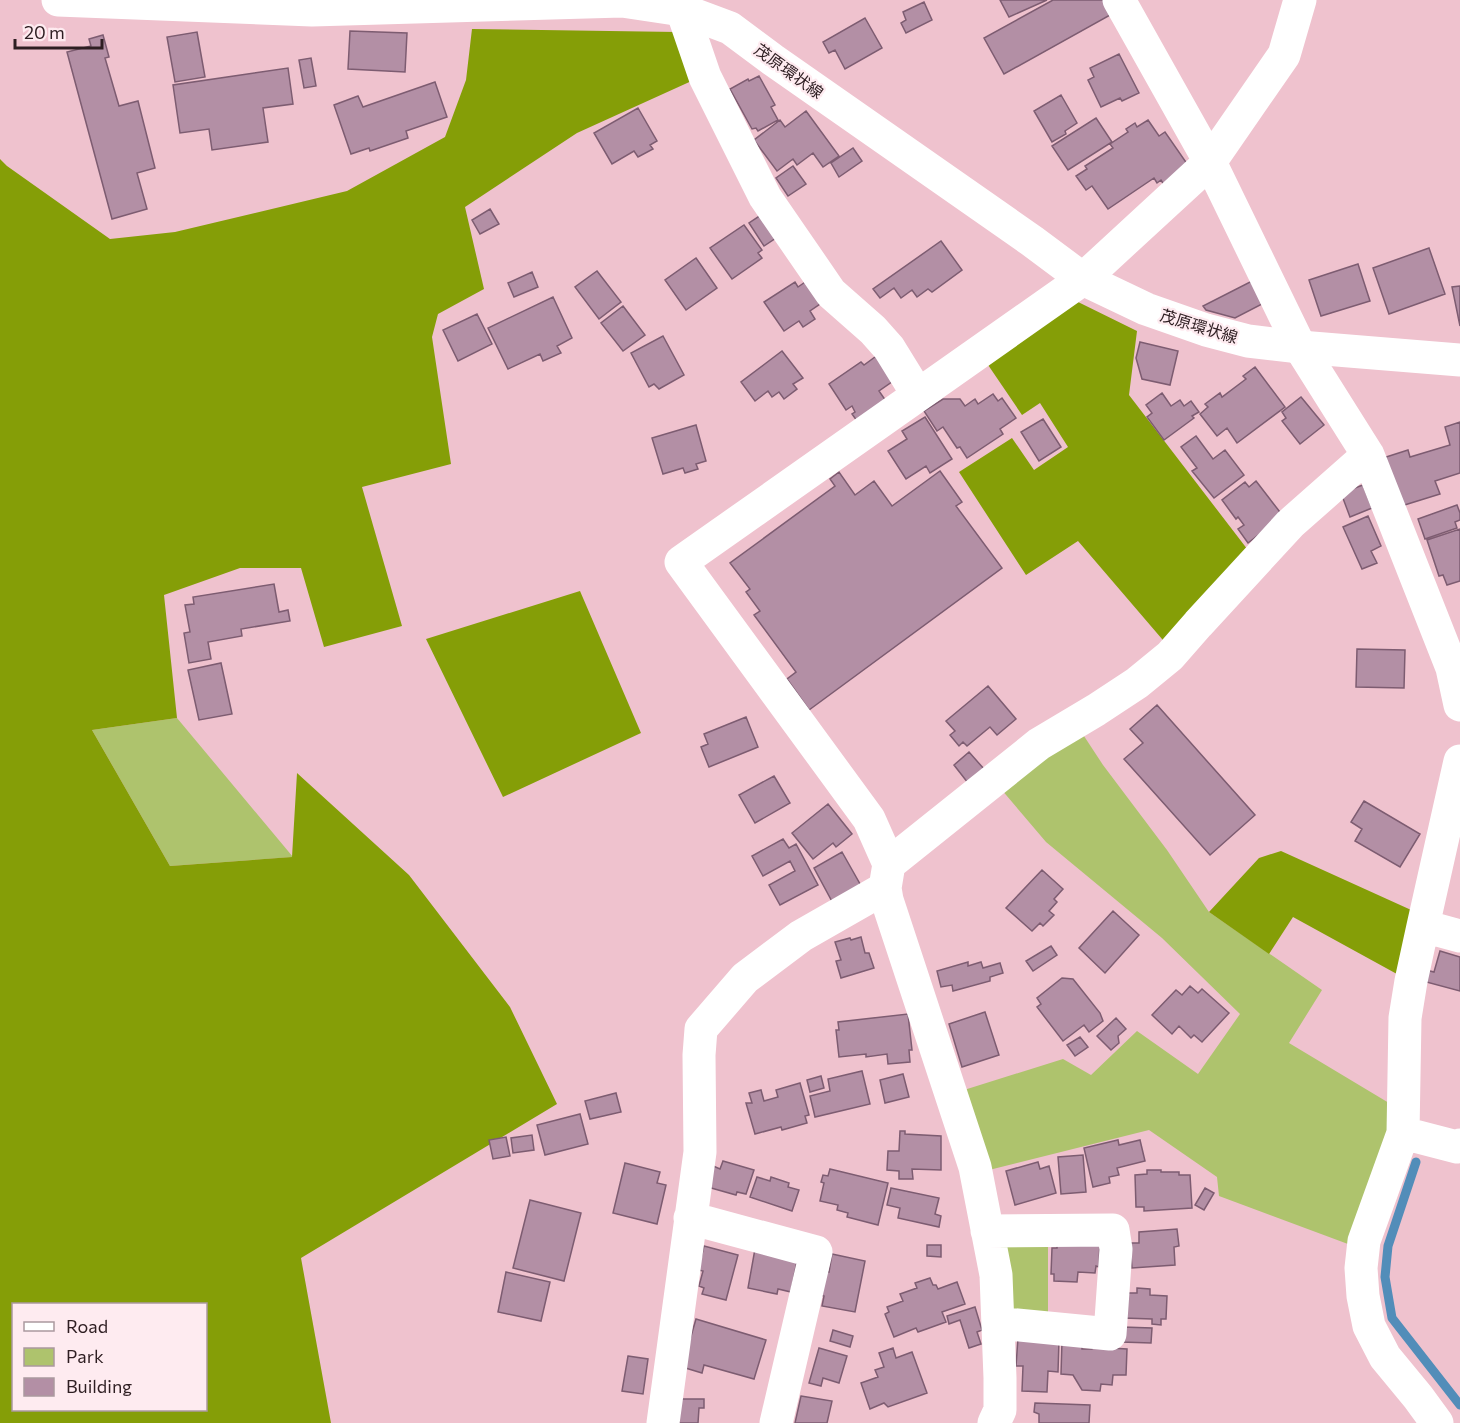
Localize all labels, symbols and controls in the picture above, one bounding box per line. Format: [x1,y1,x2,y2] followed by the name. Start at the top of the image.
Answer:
[15,12,102,50] scale bar
[24,21,65,43] text: 20 m
[751,39,827,102] street label: 茂原環状線
[1158,305,1240,346] street label: 茂原環状線
[12,1303,207,1411] legend
[66,1315,108,1337] text: Road
[66,1345,104,1367] text: Park
[66,1375,132,1397] text: Building

